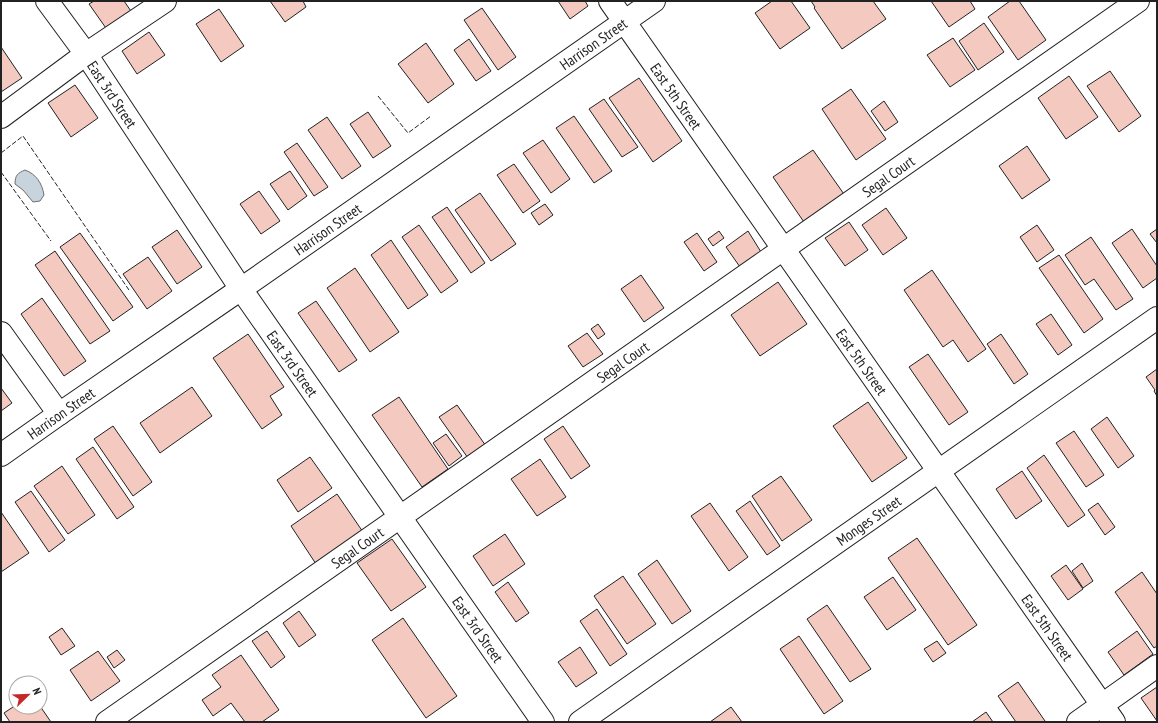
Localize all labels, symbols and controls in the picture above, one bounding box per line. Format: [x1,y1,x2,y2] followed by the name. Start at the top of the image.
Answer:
[556,13,630,74] street label: Harrison Street
[84,57,142,131] street label: East 3rd Street
[647,59,706,133] street label: East 5th Street
[858,151,918,201] street label: Segal Court
[290,199,365,259] street label: Harrison Street
[832,325,892,398] street label: East 5th Street
[263,327,323,400] street label: East 3rd Street
[593,337,652,386] street label: Segal Court
[23,383,98,443] street label: Harrison Street
[832,491,904,549] street label: Monges Street
[327,522,387,572] street label: Segal Court
[1018,590,1077,664] street label: East 5th Street
[449,592,508,666] street label: East 3rd Street
[8,675,48,715] north arrow
[30,686,45,697] text: N

